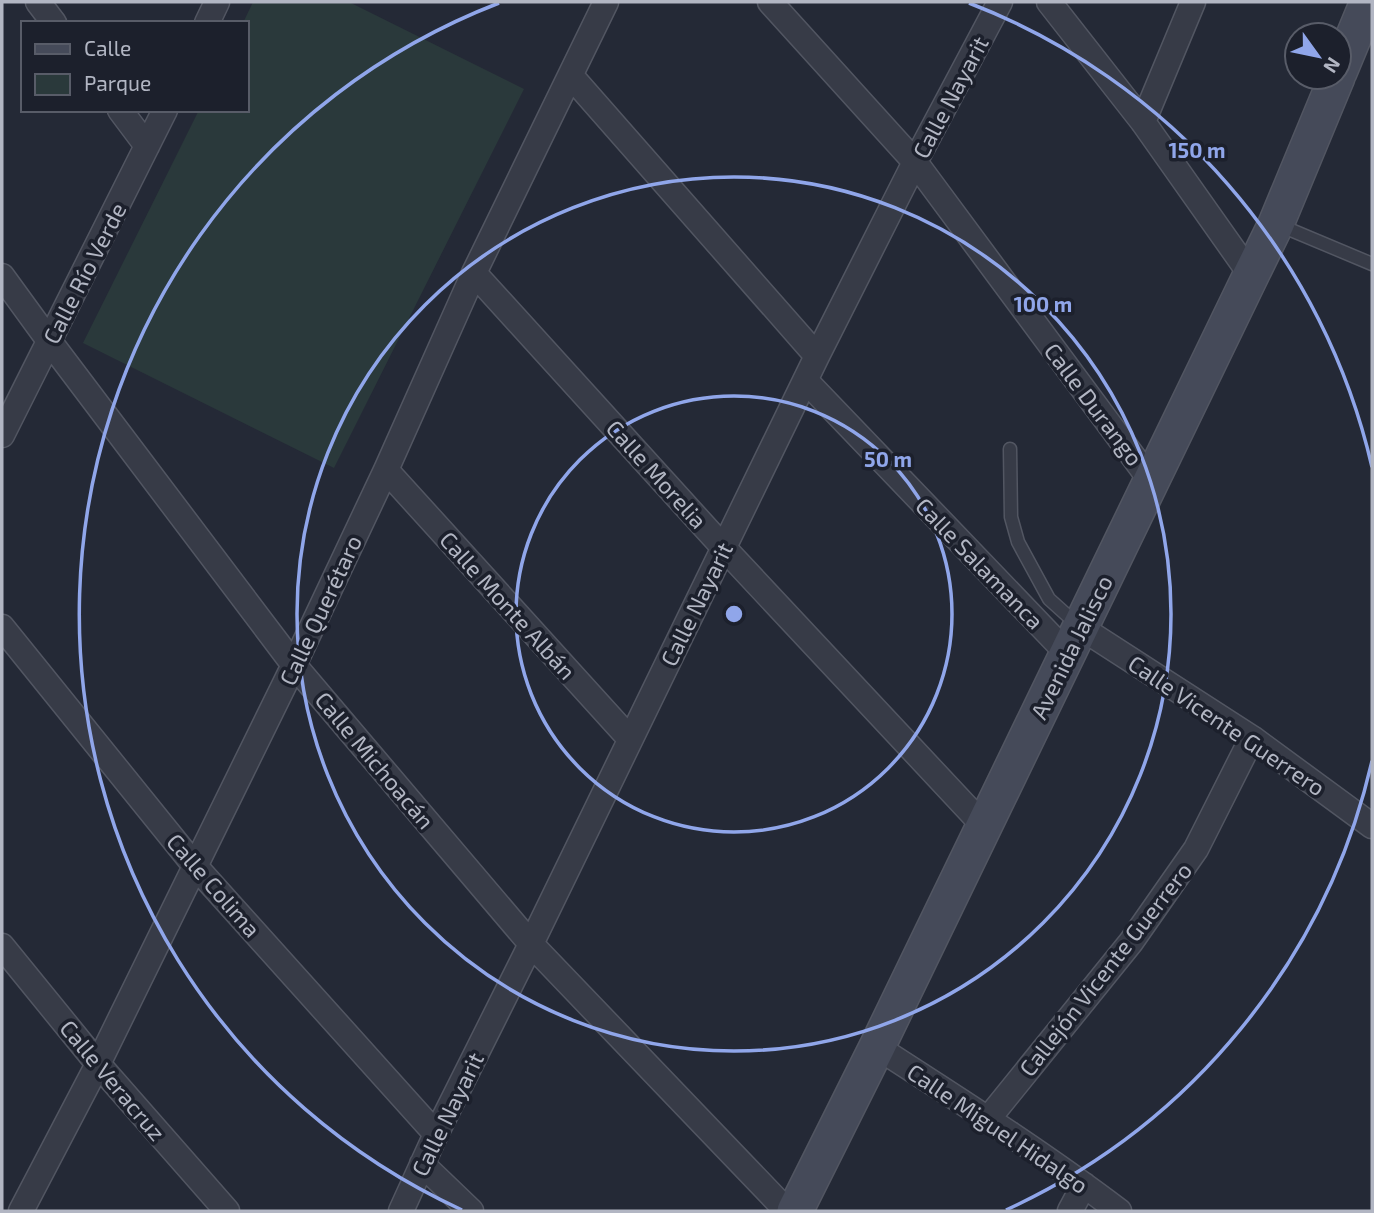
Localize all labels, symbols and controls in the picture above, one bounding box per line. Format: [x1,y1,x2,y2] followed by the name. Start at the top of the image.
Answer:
[21,21,248,112] legend
[1283,21,1353,91] north arrow
[906,31,994,163] street label: Calle Nayarit
[84,35,131,60] text: Calle
[1319,54,1346,78] text: N
[84,70,151,95] text: Parque
[1169,137,1225,162] text: 150 m
[36,198,132,348] street label: Calle Río Verde
[1014,291,1072,316] text: 100 m
[1039,337,1149,471] street label: Calle Durango
[601,414,713,534] street label: Calle Morelia
[864,446,912,471] text: 50 m
[910,491,1050,635] street label: Calle Salamanca
[434,525,582,685] street label: Calle Monte Albán
[273,530,367,690] street label: Calle Querétaro
[654,537,738,670] street label: Calle Nayarit
[1024,570,1118,724] street label: Avenida Jalisco
[722,602,746,626] centre of rings
[1123,649,1331,801] street label: Calle Vicente Guerrero
[310,686,440,834] street label: Calle Michoacán
[161,827,267,943] street label: Calle Colima
[1013,857,1197,1081] street label: Callejón Vicente Guerrero
[54,1014,172,1146] street label: Calle Veracruz
[405,1047,489,1180] street label: Calle Nayarit
[902,1057,1094,1199] street label: Calle Miguel Hidalgo

